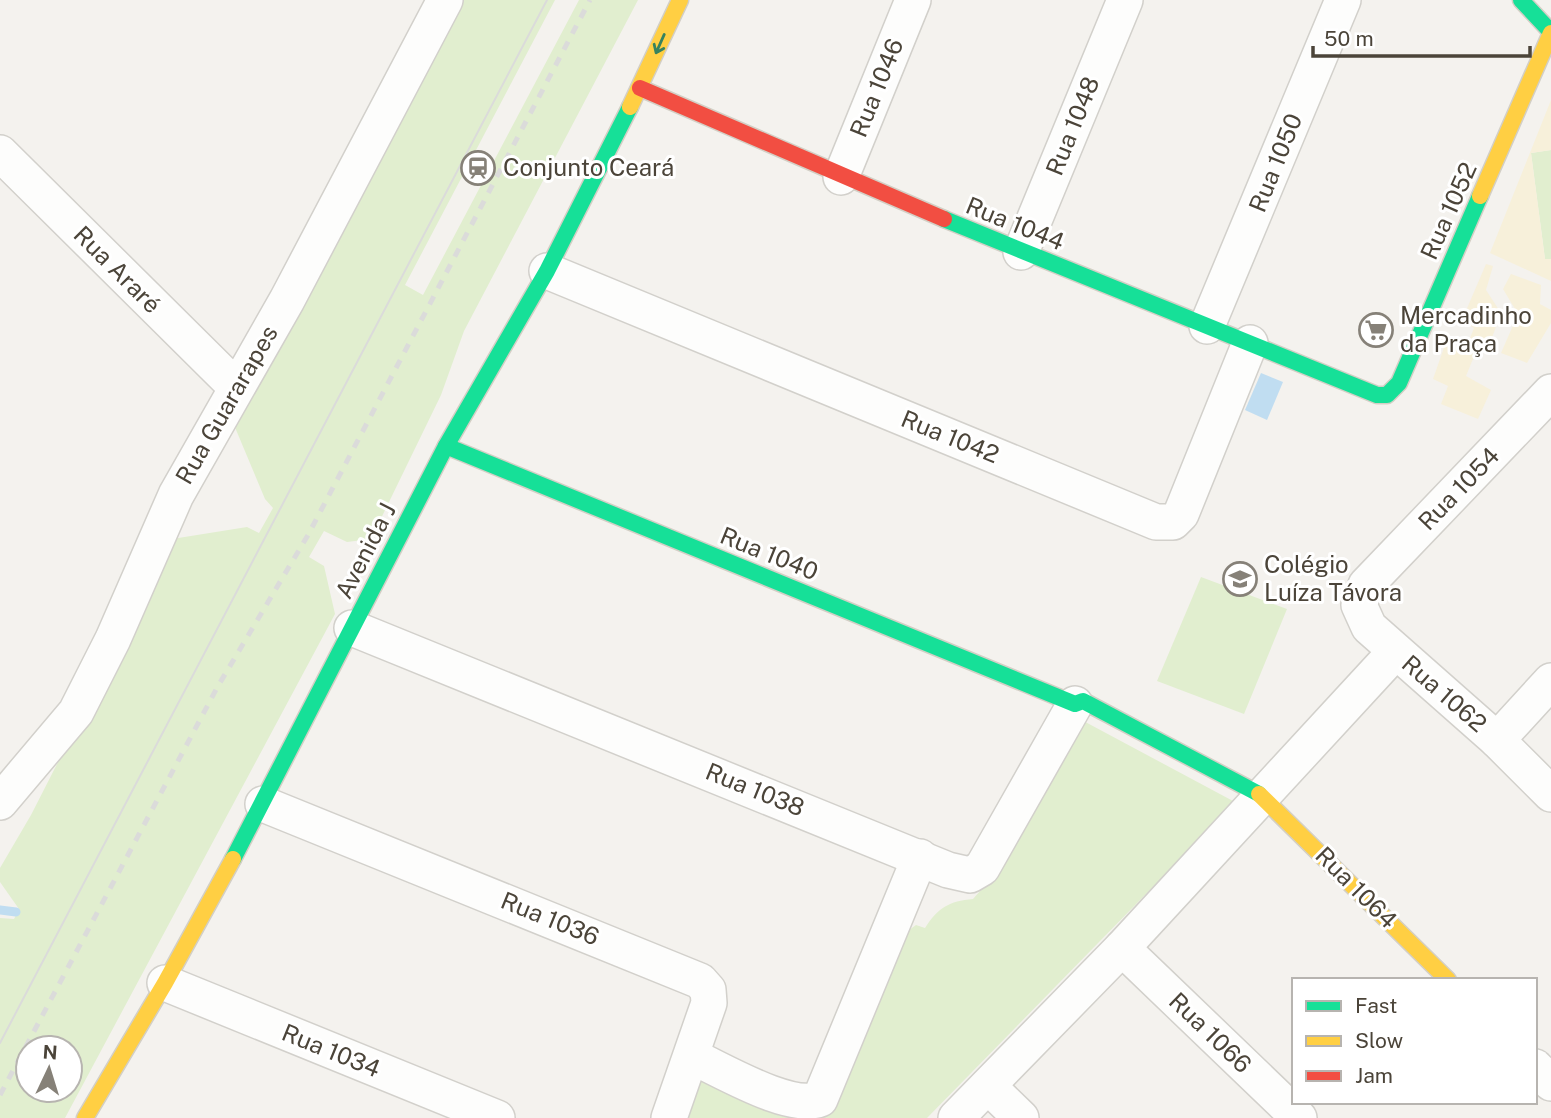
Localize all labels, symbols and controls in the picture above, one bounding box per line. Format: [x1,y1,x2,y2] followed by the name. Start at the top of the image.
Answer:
[1313,14,1530,58] scale bar
[1324,26,1374,51] text: 50 m
[653,33,666,54] one-way arrow
[844,34,908,141] street label: Rua 1046
[1040,72,1105,179] street label: Rua 1048
[1243,109,1307,216] street label: Rua 1050
[459,149,497,187] station icon: Conjunto Ceará
[503,153,674,181] place label: Conjunto Ceará
[1414,158,1482,263] street label: Rua 1052
[962,191,1069,255] street label: Rua 1044
[69,220,167,318] street label: Rua Araré
[1400,301,1532,357] place label: Mercadinho da Praça
[1357,311,1395,349] supermarket icon: Mercadinho da Praça
[169,320,283,489] street label: Rua Guararapes
[897,404,1003,468] street label: Rua 1042
[1412,441,1504,535] street label: Rua 1054
[329,498,401,603] street label: Avenida J
[716,521,822,585] street label: Rua 1040
[1264,550,1402,606] place label: Colégio Luíza Távora
[1221,560,1259,598] school or university icon: Colégio Luíza Távora
[1397,649,1493,737] street label: Rua 1062
[702,757,809,822] street label: Rua 1038
[1310,841,1403,934] street label: Rua 1064
[497,886,603,950] street label: Rua 1036
[1292,978,1537,1104] legend
[1164,986,1258,1078] street label: Rua 1066
[1355,993,1397,1018] text: Fast
[278,1018,385,1082] street label: Rua 1034
[1355,1028,1403,1053] text: Slow
[14,1034,84,1104] north arrow
[42,1041,58,1064] text: N
[1355,1063,1393,1088] text: Jam

